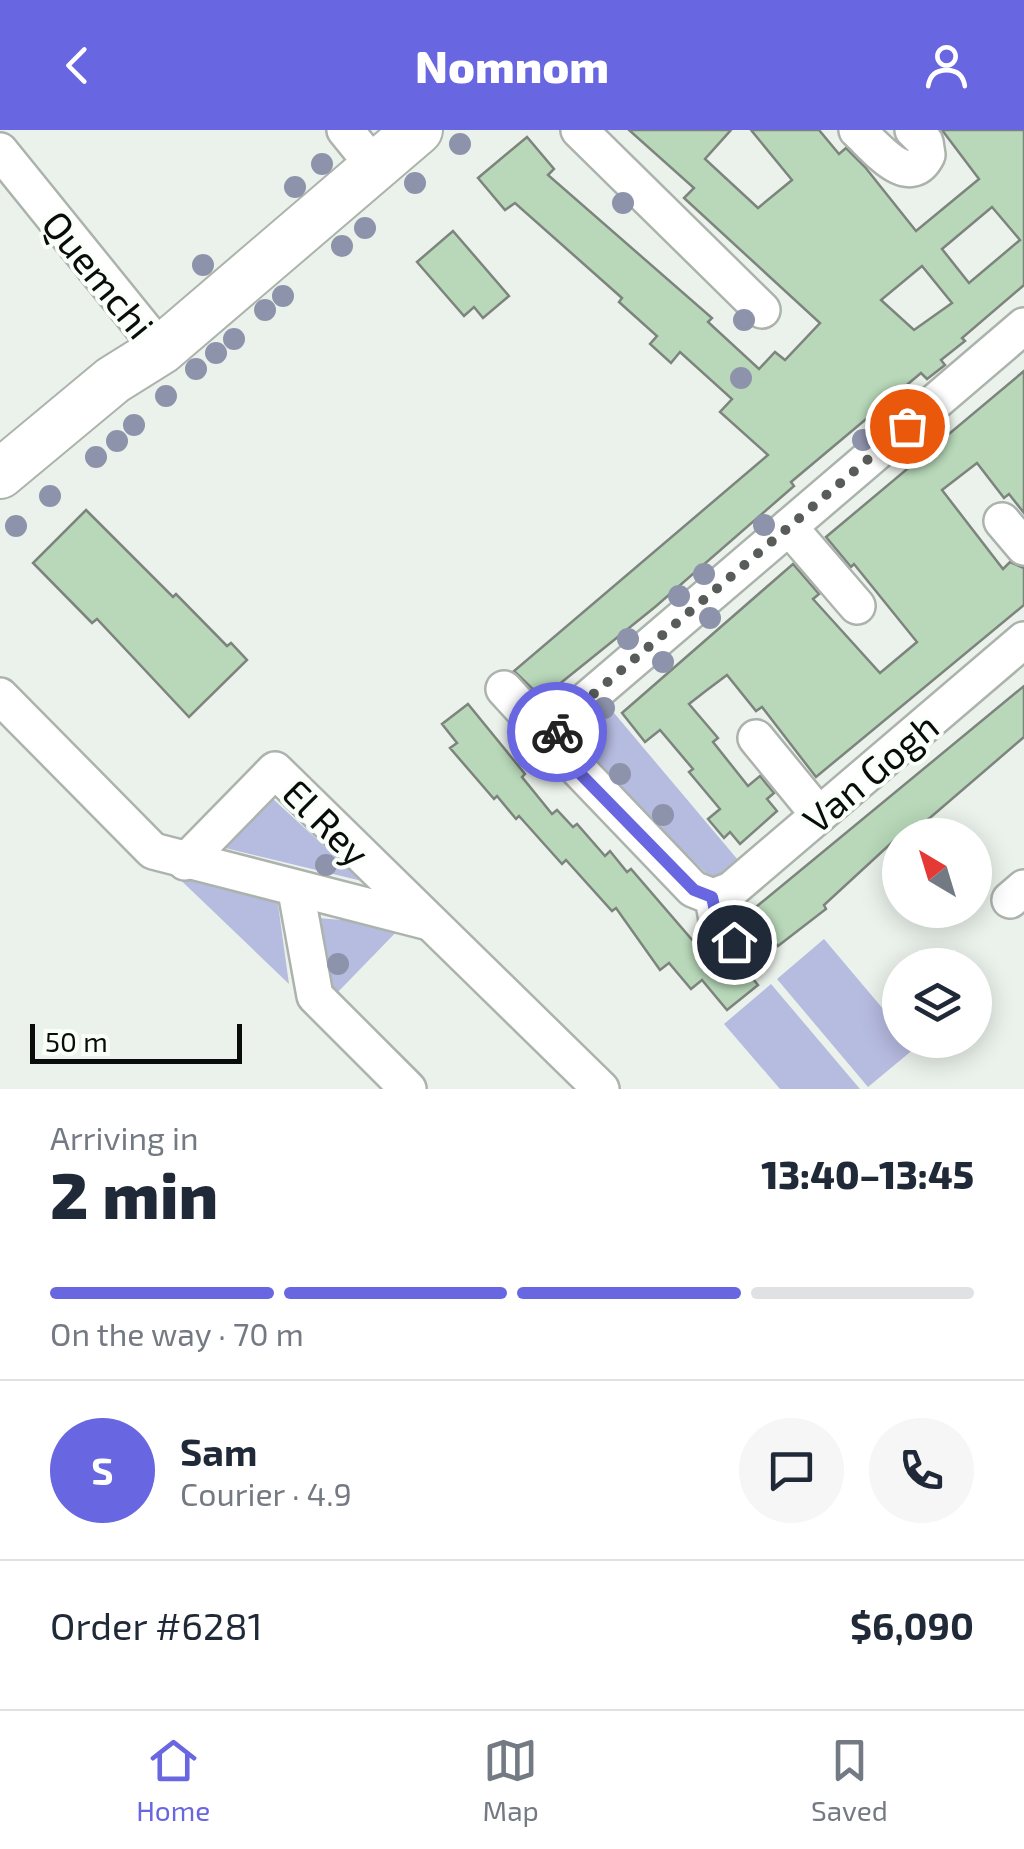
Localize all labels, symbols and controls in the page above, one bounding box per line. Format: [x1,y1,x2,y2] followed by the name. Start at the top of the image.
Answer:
[50,38,105,93] icon: back
[415,38,609,92] text: Nomnom
[919,38,974,93] icon: person
[34,201,164,347] street label: Quemchi
[865,384,950,469] pin
[880,399,935,454] icon: bag
[507,682,607,782] courier
[793,702,947,842] street label: Van Gogh
[530,705,585,760] icon: bike
[274,769,380,875] street label: El Rey
[882,818,992,928] north arrow
[882,818,992,1058] map controls
[692,900,777,985] pin
[707,915,762,970] icon: home
[882,948,992,1058] button: layers
[30,1019,242,1064] scale bar
[45,1024,108,1058] text: 50 m
[50,1118,199,1156] text: Arriving in
[761,1151,974,1197] text: 13:40–13:45
[50,1154,218,1232] text: 2 min
[50,1314,304,1352] text: On the way · 70 m
[739,1418,844,1523] button: chat
[869,1418,974,1523] button: phone
[180,1428,257,1474] text: Sam
[91,1447,114,1493] text: S
[180,1474,352,1512] text: Courier · 4.9
[50,1602,263,1648] text: Order #6281
[850,1602,974,1648] text: $6,090
[136,1733,210,1827] tab: Home
[483,1733,539,1827] tab: Map
[811,1733,888,1827] tab: Saved

